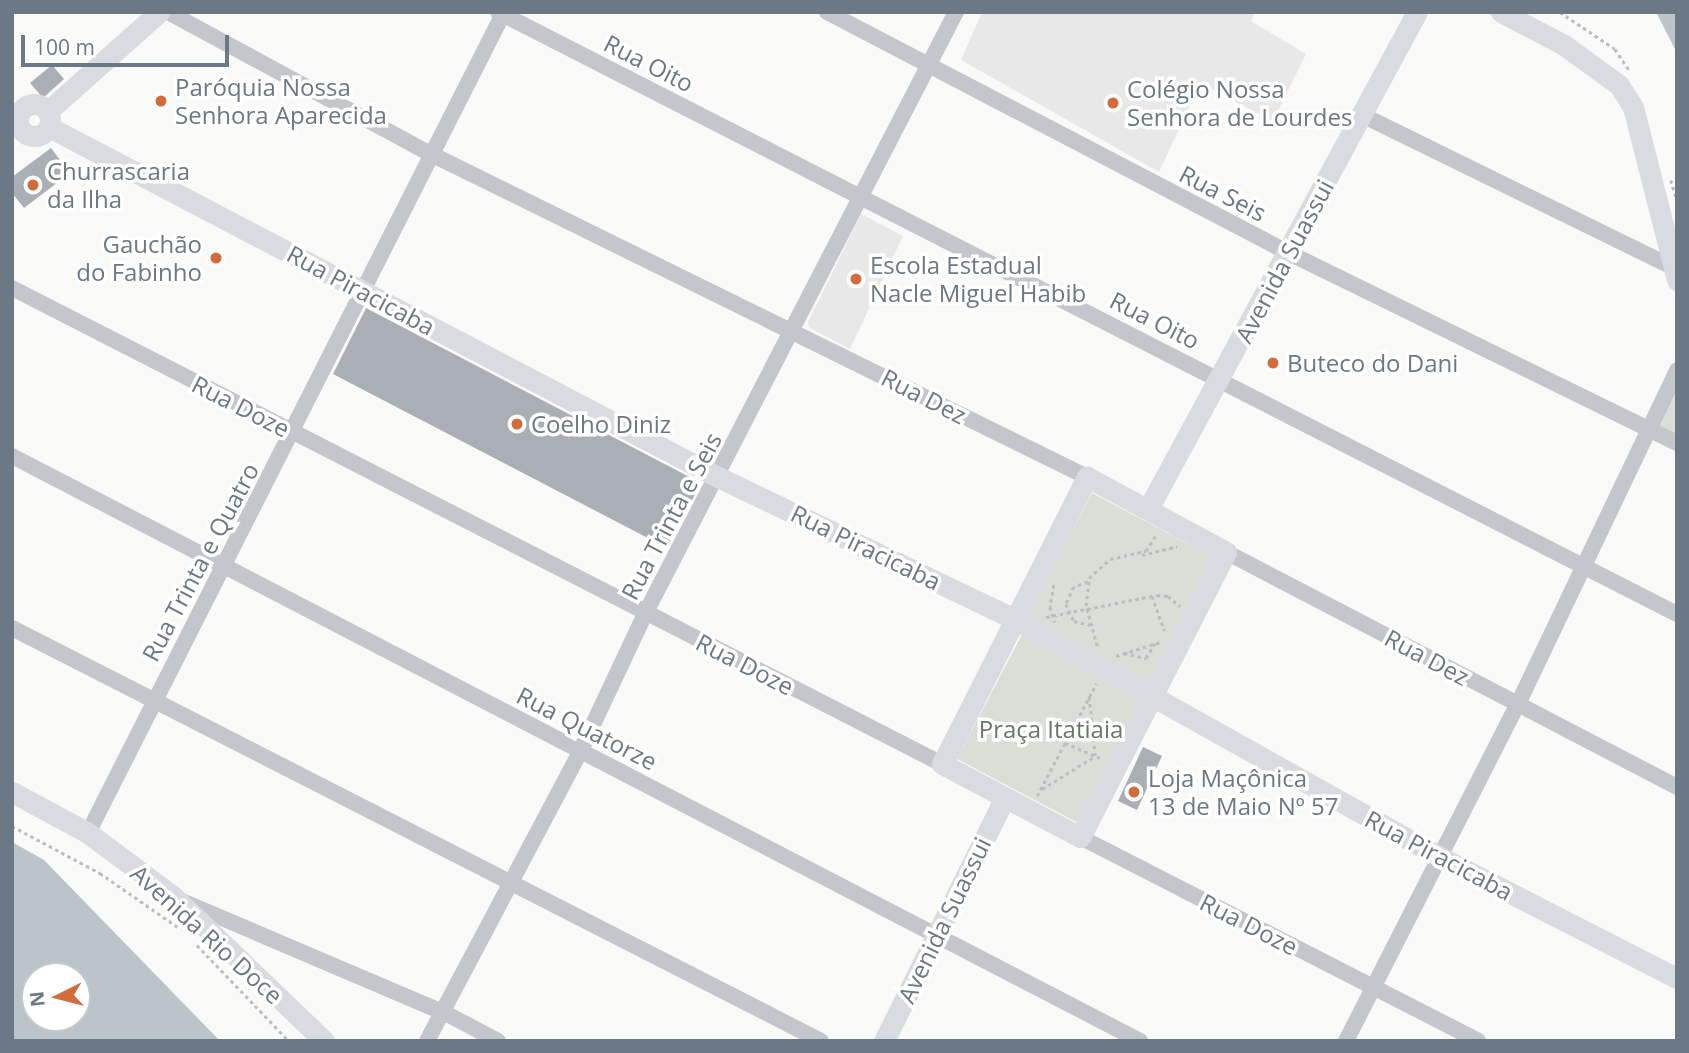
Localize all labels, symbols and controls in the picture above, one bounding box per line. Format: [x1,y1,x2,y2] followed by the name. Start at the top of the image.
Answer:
[24,21,233,65] scale bar
[599,28,699,98] street label: Rua Oito
[34,33,95,61] text: 100 m
[175,73,387,129] place label: Paróquia Nossa Senhora Aparecida
[1127,75,1352,131] place label: Colégio Nossa Senhora de Lourdes
[153,93,169,109] marker: Paróquia Nossa Senhora Aparecida
[1105,95,1121,111] marker: Colégio Nossa Senhora de Lourdes
[47,157,190,213] place label: Churrascaria da Ilha
[1175,159,1271,227] street label: Rua Seis
[1229,175,1339,347] street label: Avenida Suassui
[25,177,41,193] marker: Churrascaria da Ilha
[76,230,202,286] place label: Gauchão do Fabinho
[282,239,440,341] street label: Rua Piracicaba
[208,250,224,266] marker: Gauchão do Fabinho
[870,251,1086,307] place label: Escola Estadual Nacle Miguel Habib
[848,271,864,287] marker: Escola Estadual Nacle Miguel Habib
[1105,285,1205,355] street label: Rua Oito
[1287,349,1458,377] place label: Buteco do Dani
[1265,355,1281,371] marker: Buteco do Dani
[877,362,971,430] street label: Rua Dez
[187,369,295,443] street label: Rua Doze
[531,410,671,438] place label: Coelho Diniz
[509,416,525,432] marker: Coelho Diniz
[615,428,727,604] street label: Rua Trinta e Seis
[136,458,264,666] street label: Rua Trinta e Quatro
[786,498,946,596] street label: Rua Piracicaba
[1380,623,1474,691] street label: Rua Dez
[691,627,799,701] street label: Rua Doze
[512,680,662,776] street label: Rua Quatorze
[979,715,1123,743] park label: Praça Itatiaia
[1148,764,1338,820] place label: Loja Maçônica 13 de Maio Nº 57
[1126,784,1142,800] marker: Loja Maçônica 13 de Maio Nº 57
[1360,804,1518,906] street label: Rua Piracicaba
[891,833,997,1007] street label: Avenida Suassui
[125,858,289,1010] street label: Avenida Rio Doce
[1195,887,1303,961] street label: Rua Doze
[21,962,91,1032] north arrow
[23,990,51,1008] text: N

